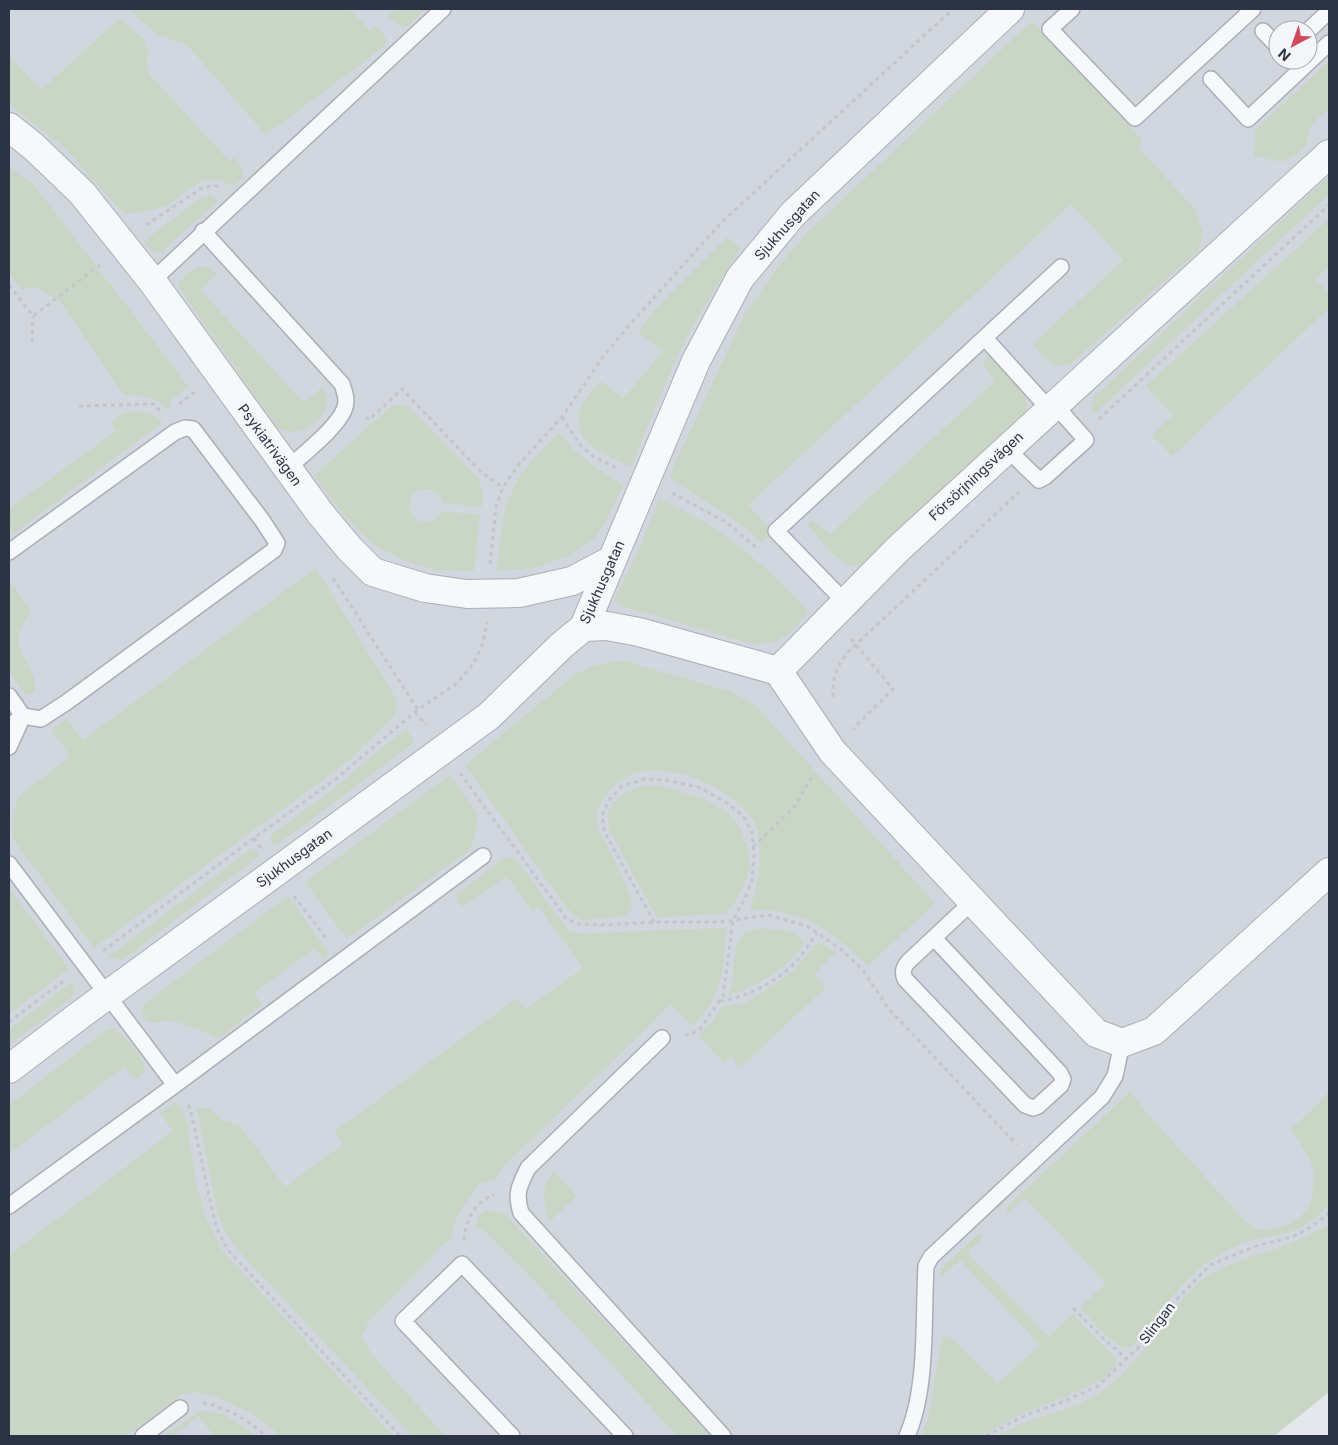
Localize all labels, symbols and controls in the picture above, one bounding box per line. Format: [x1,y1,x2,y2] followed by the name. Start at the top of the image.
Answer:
[1268,20,1318,70] north arrow
[1275,45,1294,65] text: N
[750,186,823,264] street label: Sjukhusgatan
[235,400,306,489] street label: Psykiatrivägen
[925,428,1026,524] street label: Försörjningsvägen
[576,537,628,626] street label: Sjukhusgatan
[253,824,335,891] street label: Sjukhusgatan
[1135,1298,1178,1347] street label: Slingan

